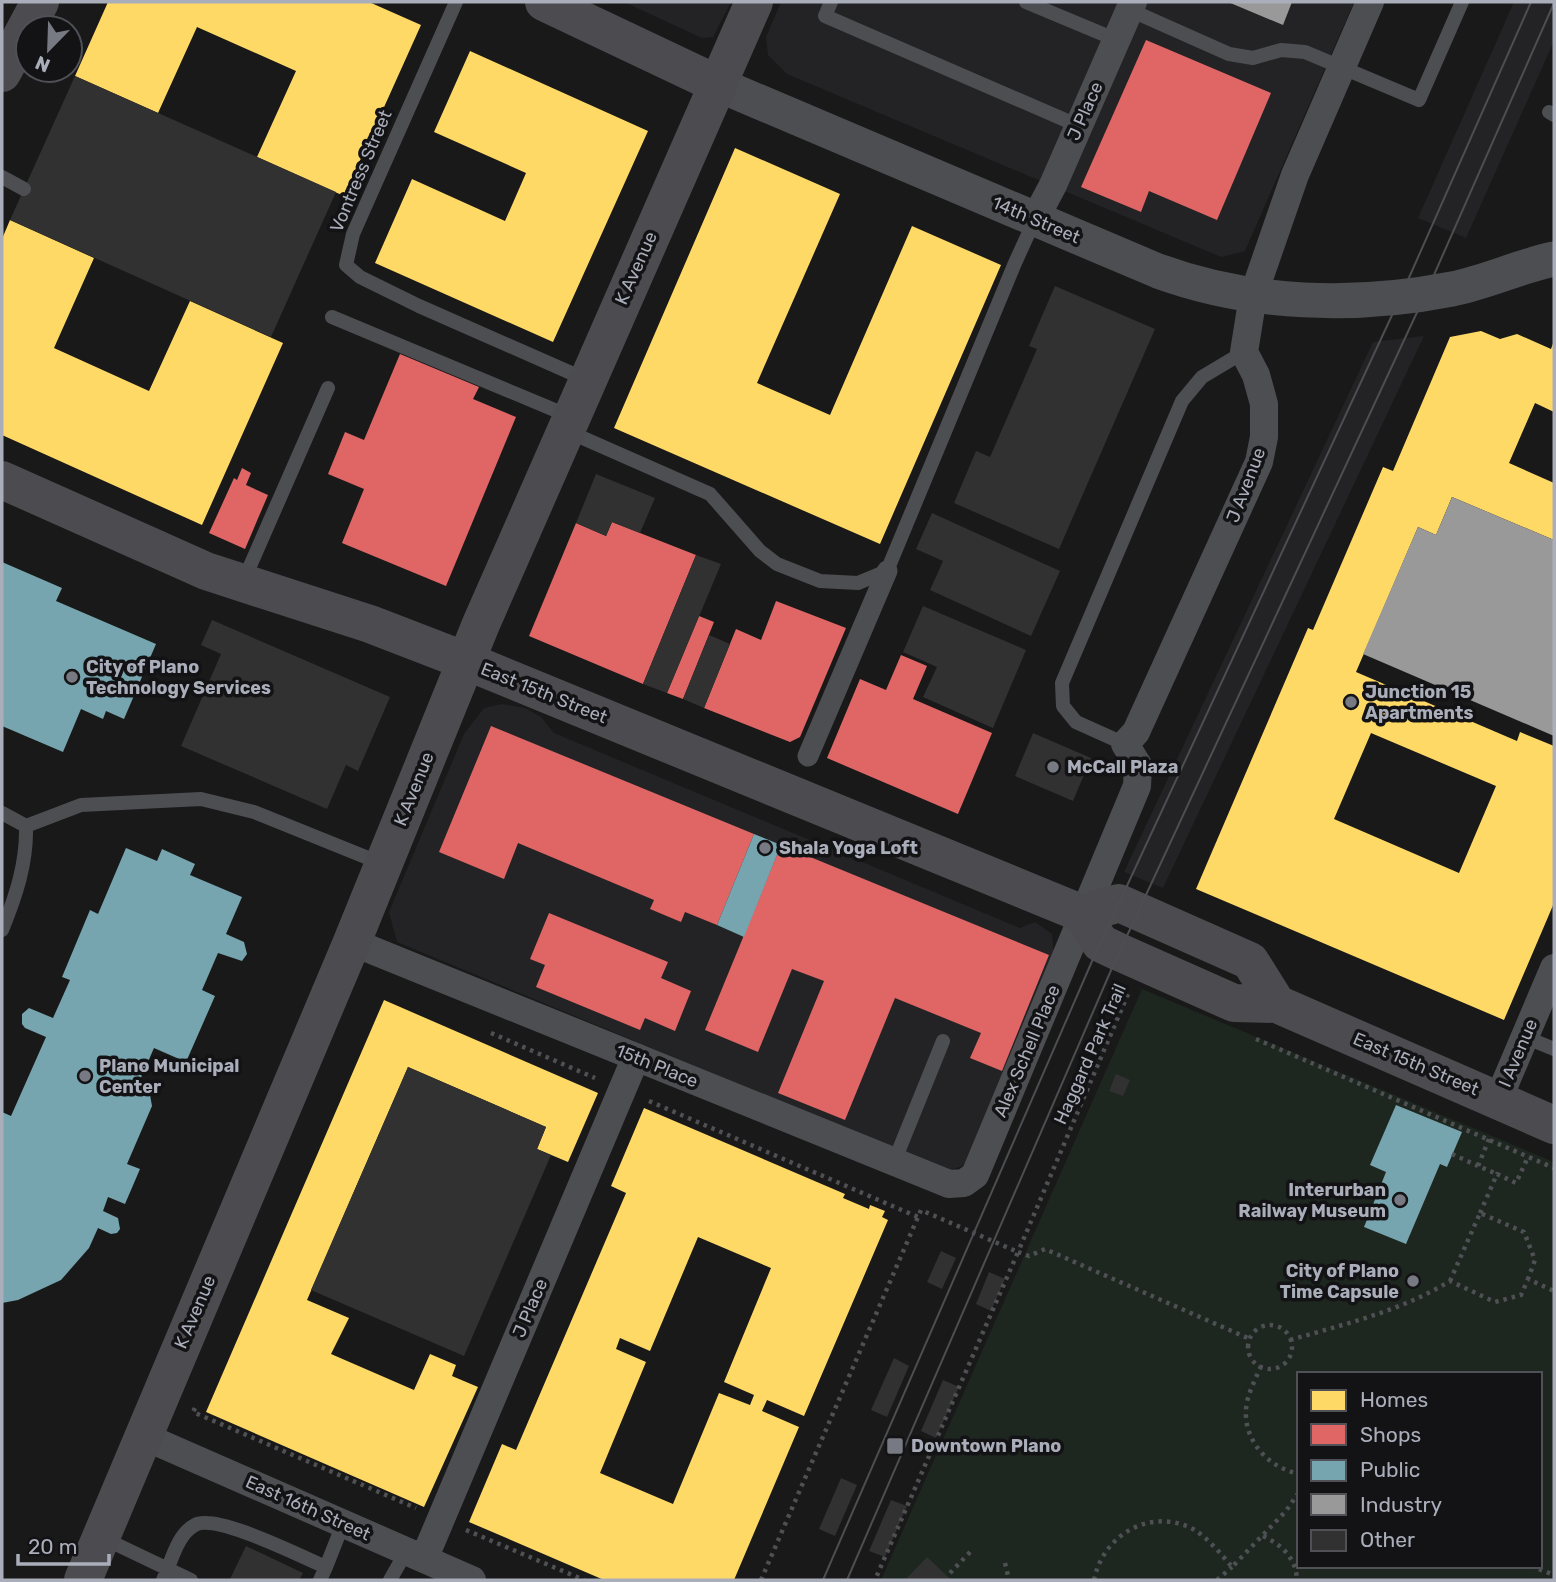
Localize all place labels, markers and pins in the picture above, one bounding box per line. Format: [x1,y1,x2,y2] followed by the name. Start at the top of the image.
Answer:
[86,656,271,699] place label: City of Plano Technology Services
[64,669,80,685] marker: City of Plano Technology Services
[1365,681,1474,724] place label: Junction 15 Apartments
[1343,694,1359,710] marker: Junction 15 Apartments
[1067,756,1178,778] place label: McCall Plaza
[1045,759,1061,775] marker: McCall Plaza
[779,837,918,859] place label: Shala Yoga Loft
[757,840,773,856] marker: Shala Yoga Loft
[99,1055,239,1098] place label: Plano Municipal Center
[77,1068,93,1084] marker: Plano Municipal Center
[1238,1179,1386,1222] place label: Interurban Railway Museum
[1392,1192,1408,1208] marker: Interurban Railway Museum
[1280,1260,1399,1303] place label: City of Plano Time Capsule
[1405,1273,1421,1289] marker: City of Plano Time Capsule
[911,1435,1061,1457] place label: Downtown Plano
[885,1436,905,1456] marker: Downtown Plano

